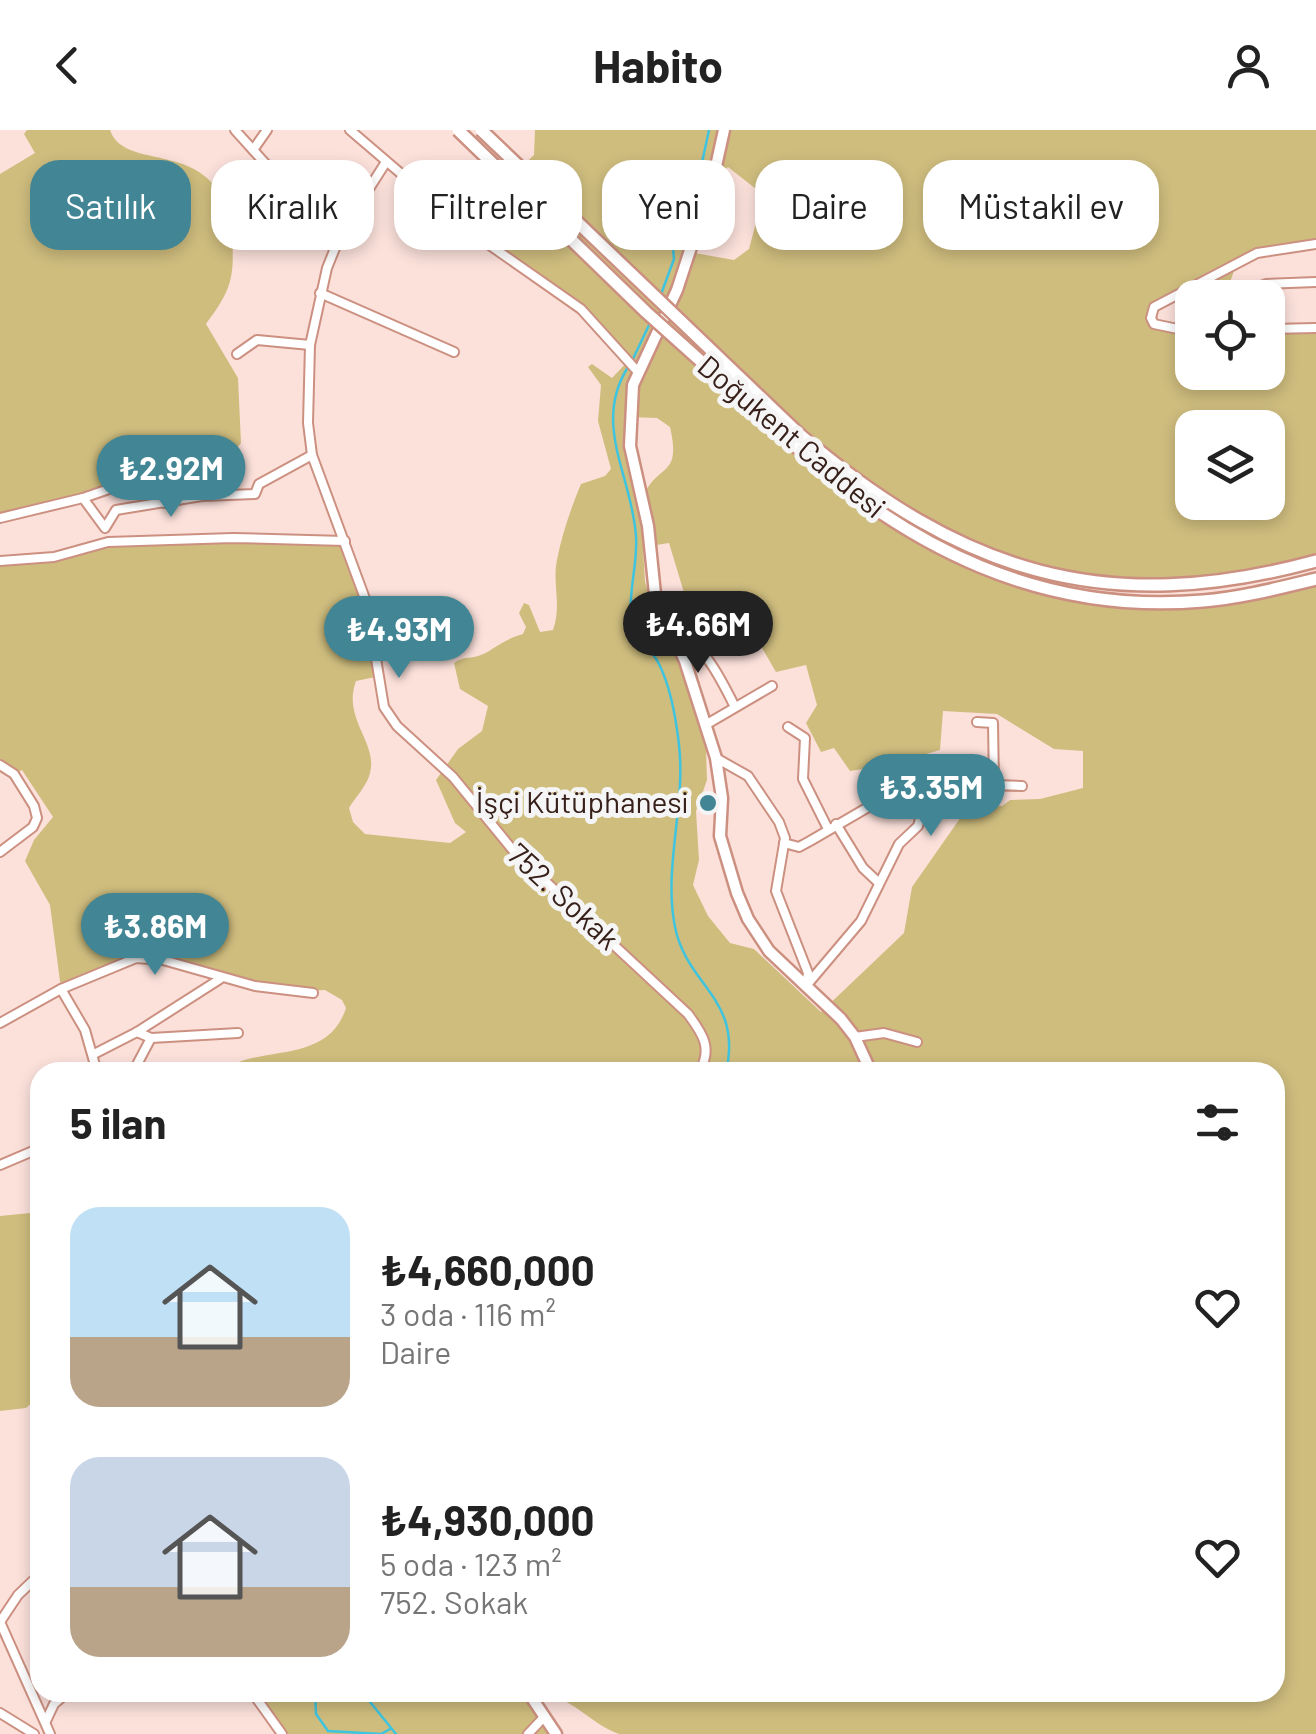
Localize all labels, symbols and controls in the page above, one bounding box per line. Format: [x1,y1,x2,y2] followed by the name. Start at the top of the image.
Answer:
[40,38,95,93] icon: back
[593,38,723,92] text: Habito
[1221,38,1276,93] icon: person
[30,160,191,250] chip: Satılık
[211,160,374,250] chip: Kiralık
[394,160,582,250] chip: Filtreler
[602,160,735,250] chip: Yeni
[755,160,903,250] chip: Daire
[923,160,1159,250] chip: Müstakil ev
[1175,280,1285,520] map controls
[1175,280,1285,390] button: locate
[691,347,893,524] street label: Doğukent Caddesi
[1175,410,1285,520] button: layers
[90,435,252,520] pin: ₺2.92M
[118,448,224,486] text: ₺2.92M
[617,591,779,676] pin: ₺4.66M
[318,596,480,681] pin: ₺4.93M
[645,604,751,642] text: ₺4.66M
[346,609,452,647] text: ₺4.93M
[850,754,1012,839] pin: ₺3.35M
[879,767,983,805] text: ₺3.35M
[476,783,688,819] place label: İşçi Kütüphanesi
[697,792,719,814] marker: İşçi Kütüphanesi
[501,835,627,956] street label: 752. Sokak
[74,893,236,978] pin: ₺3.86M
[103,906,207,944] text: ₺3.86M
[1190,1095,1245,1150] icon: filters
[70,1097,166,1147] text: 5 ilan
[380,1244,595,1294] text: ₺4,660,000
[150,1247,270,1367] icon: home
[1190,1280,1245,1335] icon: heart
[380,1294,556,1332] text: 3 oda · 116 m²
[380,1332,451,1370] text: Daire
[380,1494,595,1544] text: ₺4,930,000
[150,1497,270,1617] icon: home
[1190,1530,1245,1585] icon: heart
[380,1544,562,1582] text: 5 oda · 123 m²
[380,1582,528,1620] text: 752. Sokak

